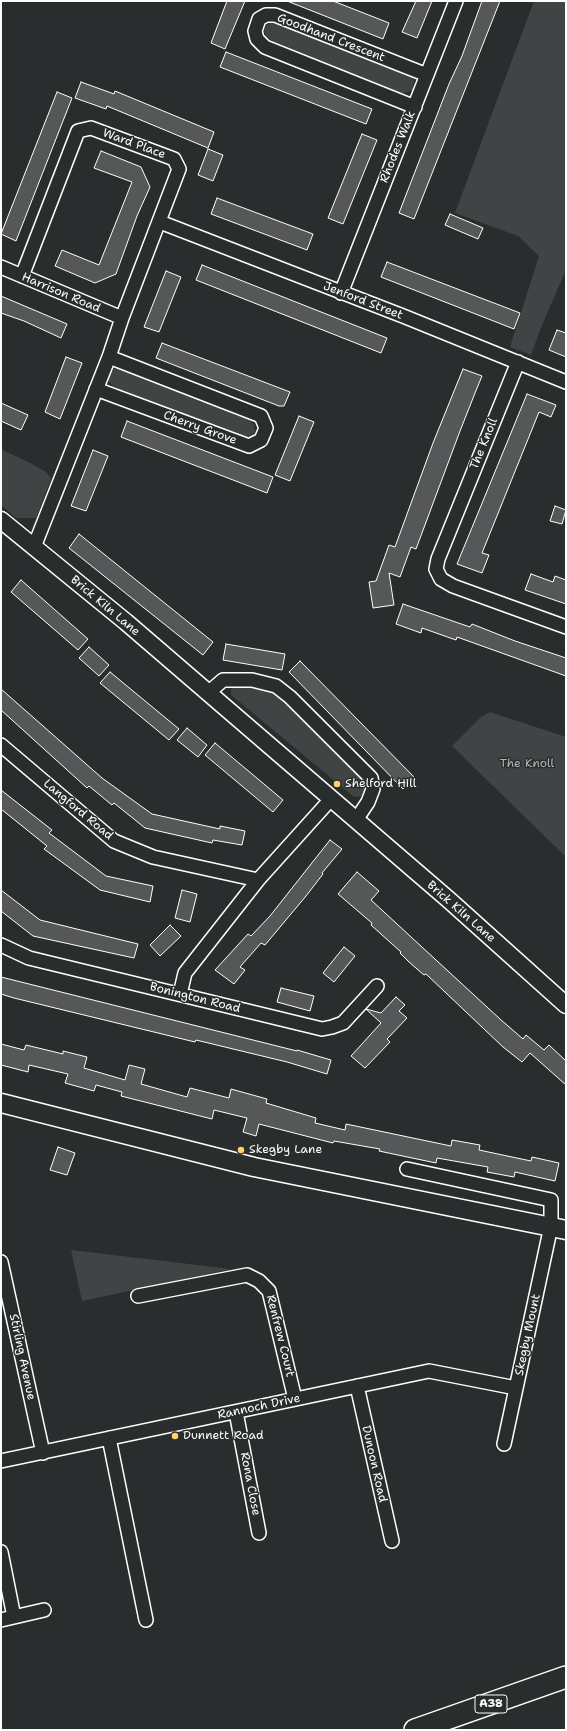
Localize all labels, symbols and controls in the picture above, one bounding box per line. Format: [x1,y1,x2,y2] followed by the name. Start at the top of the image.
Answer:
[275,11,387,65] street label: Goodhand Crescent
[377,109,419,185] street label: Rhodes Walk
[101,126,167,162] street label: Ward Place
[19,270,103,316] street label: Harrison Road
[321,279,405,323] street label: Jenford Street
[161,408,239,448] street label: Cherry Grove
[467,416,501,472] street label: The Knoll
[67,573,143,639] street label: Brick Kiln Lane
[500,757,554,771] park label: The Knoll
[40,777,116,843] street label: Langford Road
[345,777,416,791] place label: Shelford Hill
[332,779,342,789] marker: Shelford Hill
[424,878,498,946] street label: Brick Kiln Lane
[148,980,242,1016] street label: Bonington Road
[249,1143,322,1157] place label: Skegby Lane
[236,1145,246,1155] marker: Skegby Lane
[512,1293,544,1377] street label: Skegby Mount
[263,1294,297,1378] street label: Renfrew Court
[6,1313,38,1401] street label: Stirling Avenue
[216,1391,302,1423] street label: Rannoch Drive
[358,1424,390,1504] street label: Dunoon Road
[183,1429,264,1443] place label: Dunnett Road
[170,1431,180,1441] marker: Dunnett Road
[237,1451,263,1517] street label: Rona Close
[475,1695,507,1713] road number: A38

